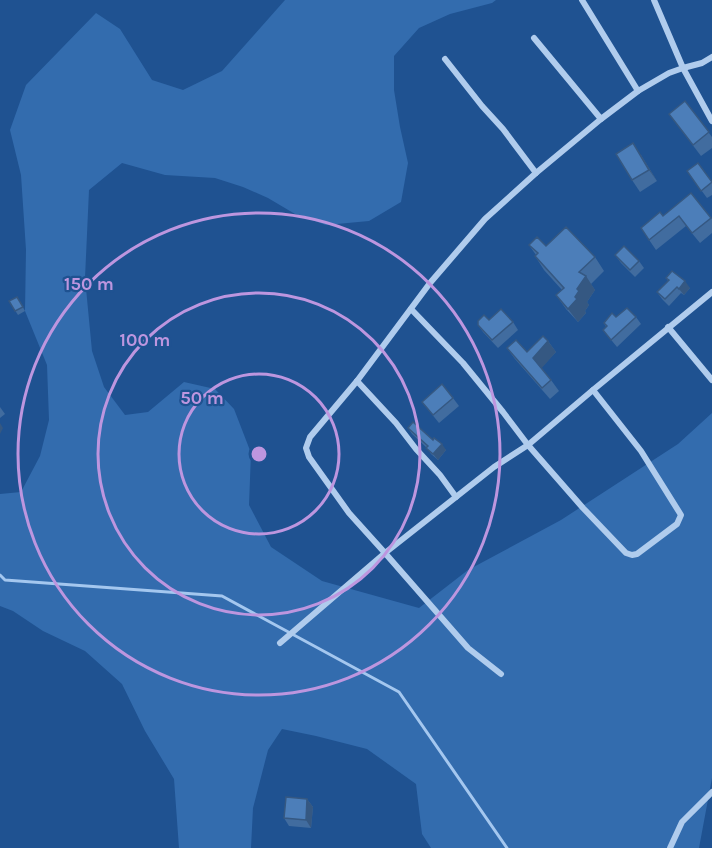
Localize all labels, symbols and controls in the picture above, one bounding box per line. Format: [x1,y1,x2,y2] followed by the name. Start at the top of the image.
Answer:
[64,273,114,295] text: 150 m
[120,329,170,351] text: 100 m
[180,387,224,409] text: 50 m
[249,444,269,464] centre of rings

